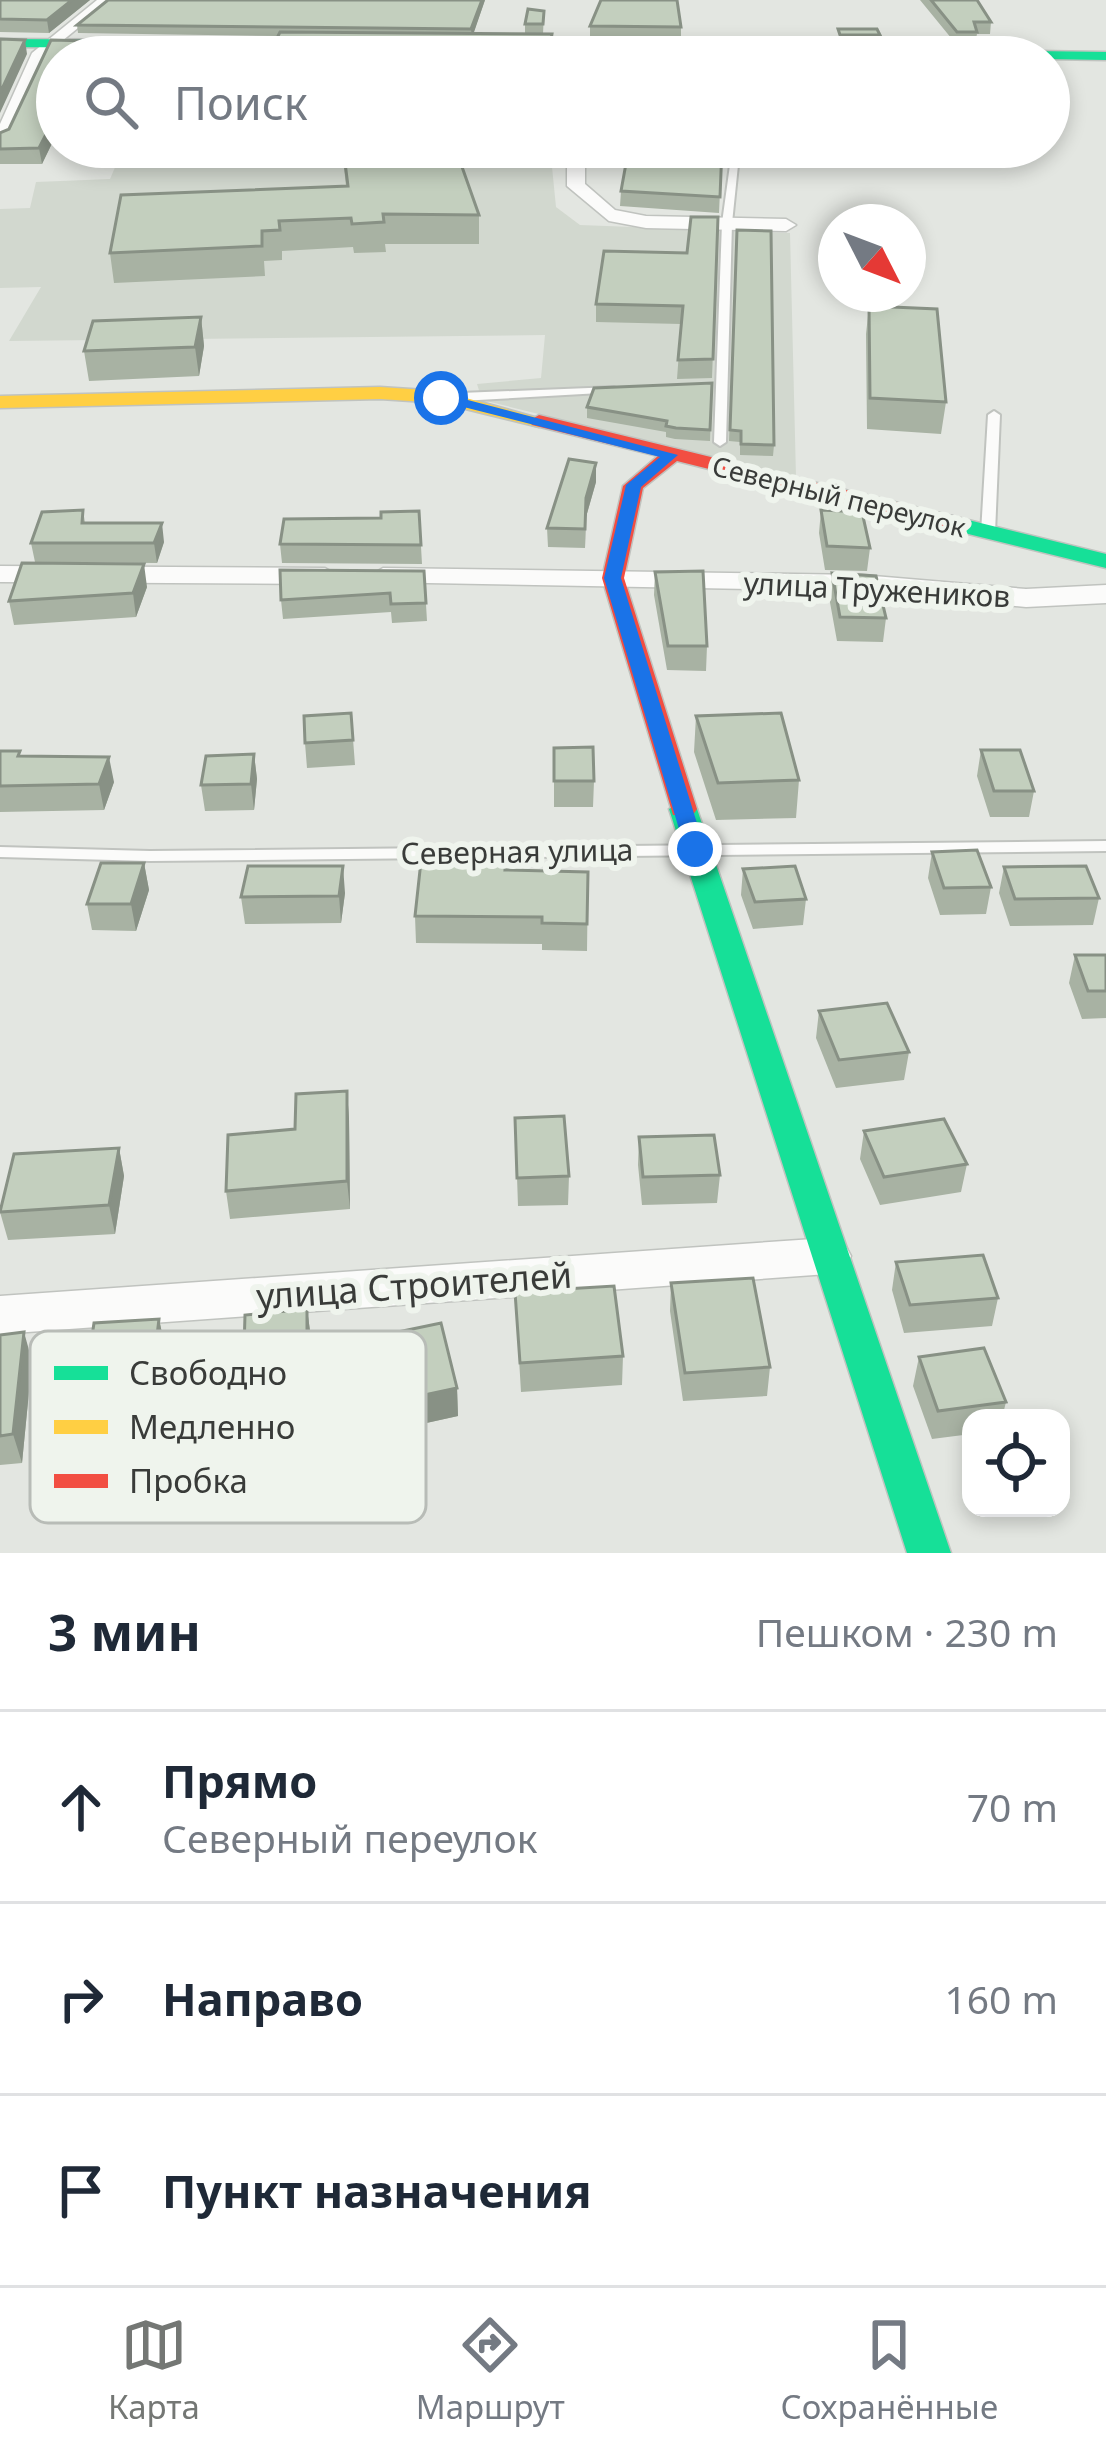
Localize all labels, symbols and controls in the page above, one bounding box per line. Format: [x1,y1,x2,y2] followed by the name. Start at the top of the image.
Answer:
[36,36,1070,168] search box
[78,69,144,135] icon: search
[174,72,308,133] text: Поиск
[818,204,926,312] north arrow
[414,371,468,425] route start
[708,447,970,546] street label: Северный переулок
[743,562,1011,616] street label: улица Тружеников
[668,822,722,876] route end
[400,828,634,874] street label: Северная улица
[254,1250,574,1320] street label: улица Строителей
[30,1331,426,1523] legend
[129,1350,287,1395] text: Свободно
[129,1404,295,1449] text: Медленно
[962,1409,1070,1517] map controls
[962,1409,1070,1517] button: locate
[129,1458,248,1503] text: Пробка
[48,1596,201,1666] text: 3 мин
[756,1605,1058,1658] text: Пешком · 230 m
[162,1750,317,1811] text: Прямо
[48,1774,114,1840] icon: ahead
[967,1780,1058,1833] text: 70 m
[162,1811,537,1864] text: Северный переулок
[48,1966,114,2032] icon: right
[162,1968,363,2029] text: Направо
[944,1972,1058,2025] text: 160 m
[48,2158,114,2224] icon: arrive
[162,2160,592,2221] text: Пункт назначения
[108,2312,200,2429] tab: Карта
[416,2312,565,2429] tab: Маршрут
[781,2312,998,2429] tab: Сохранённые

